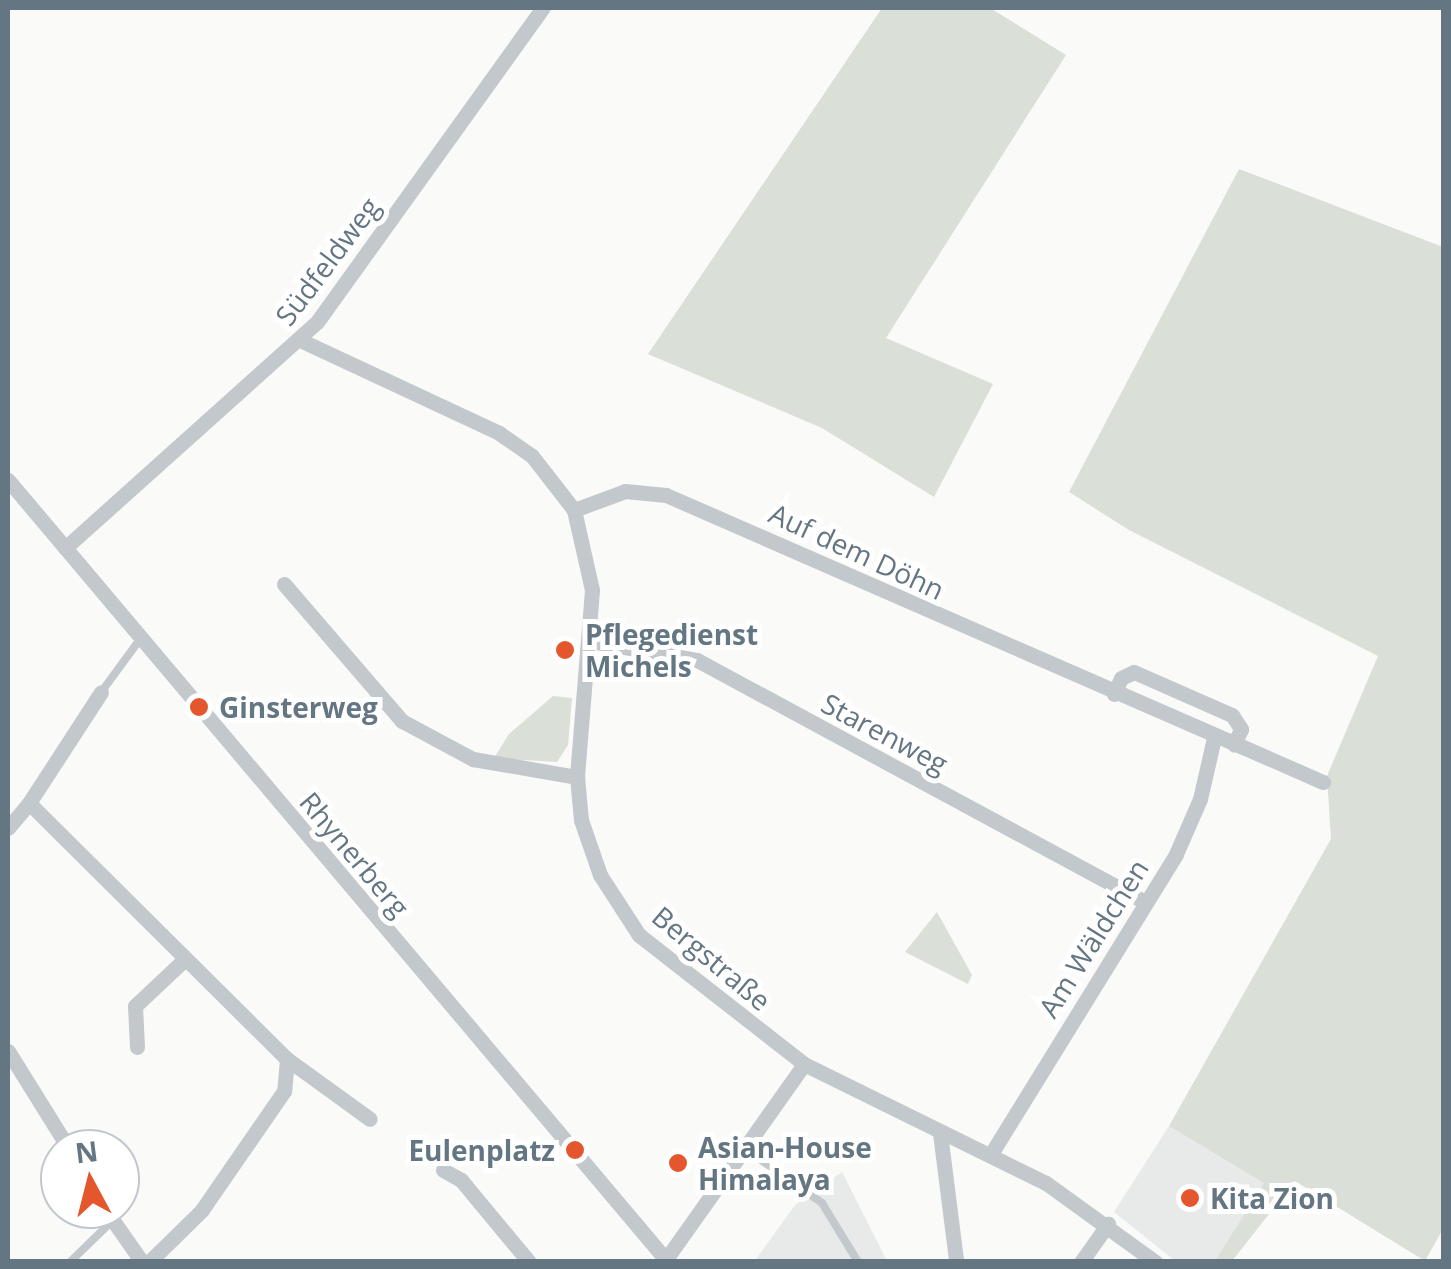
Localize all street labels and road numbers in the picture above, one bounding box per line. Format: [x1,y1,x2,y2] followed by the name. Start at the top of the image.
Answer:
[268,190,386,332] street label: Südfeldweg
[764,496,950,606] street label: Auf dem Döhn
[816,686,954,780] street label: Starenweg
[293,785,417,923] street label: Rhynerberg
[1031,853,1155,1023] street label: Am Wäldchen
[646,899,778,1017] street label: Bergstraße

